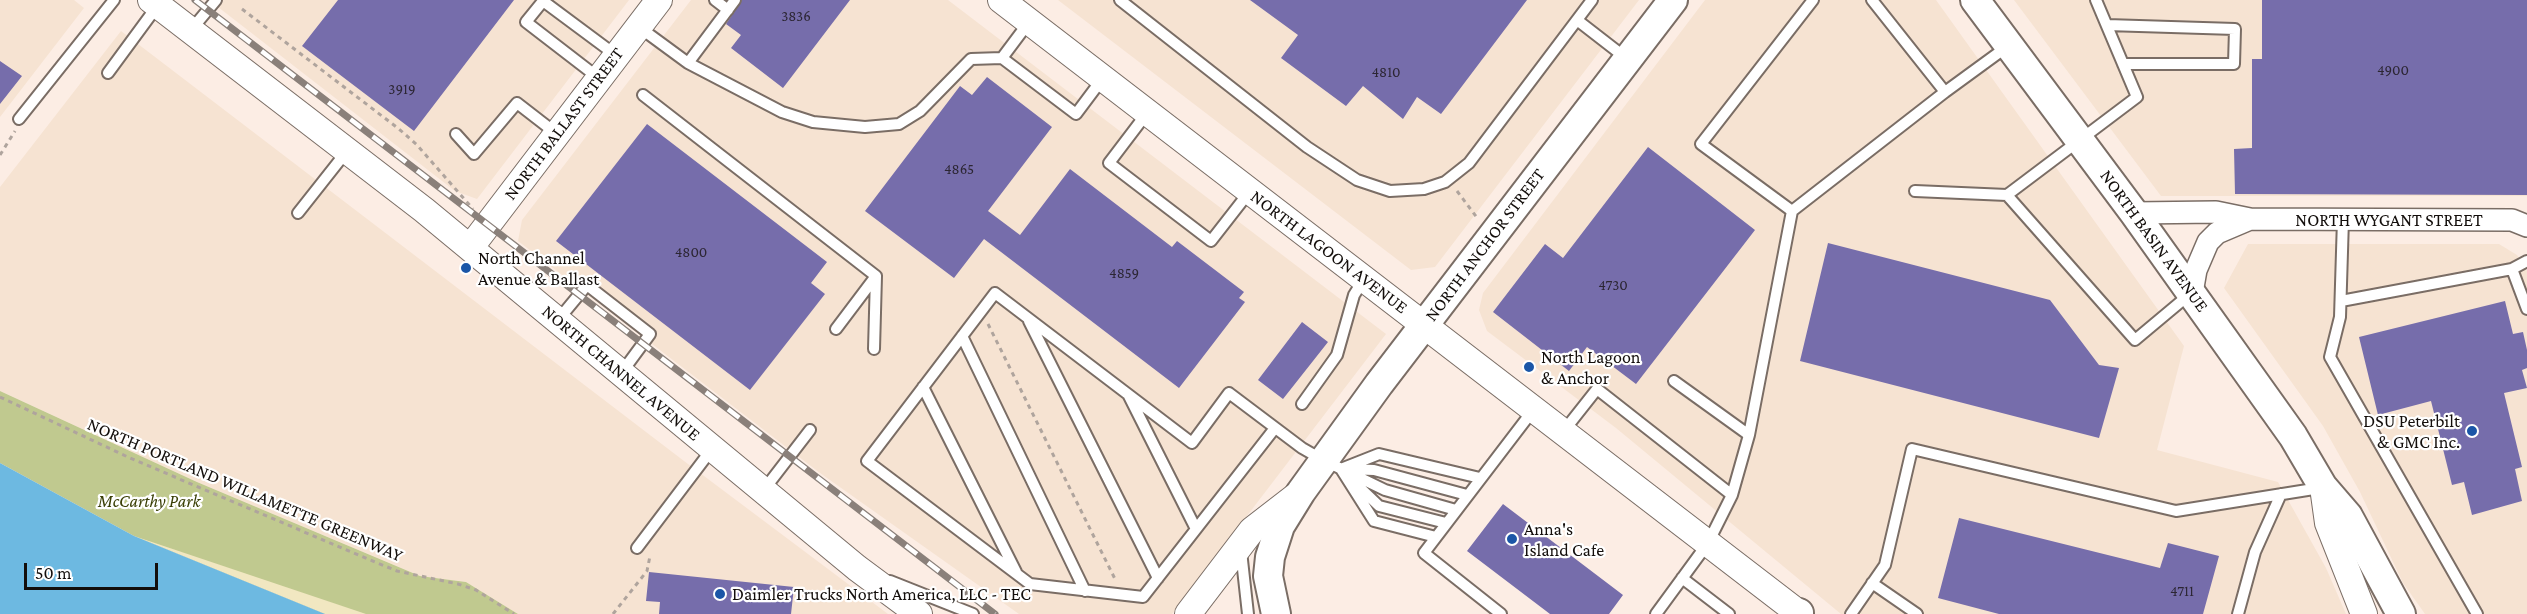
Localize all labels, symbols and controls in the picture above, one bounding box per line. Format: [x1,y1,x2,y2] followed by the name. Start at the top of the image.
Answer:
[781,7,811,25] house number: 3836
[500,43,628,205] street label: NORTH BALLAST STREET
[2377,61,2409,79] house number: 4900
[1371,63,1401,81] house number: 4810
[388,80,416,98] house number: 3919
[944,160,974,178] house number: 4865
[1420,164,1550,326] street label: NORTH ANCHOR STREET
[2095,166,2213,316] street label: NORTH BASIN AVENUE
[1246,186,1412,318] street label: NORTH LAGOON AVENUE
[2295,209,2483,231] street label: NORTH WYGANT STREET
[675,243,707,261] house number: 4800
[478,247,599,290] place label: North Channel Avenue & Ballast
[459,261,473,275] marker: North Channel Avenue & Ballast
[1109,264,1139,282] house number: 4859
[1598,276,1628,294] house number: 4730
[537,300,705,446] street label: NORTH CHANNEL AVENUE
[1541,346,1641,388] place label: North Lagoon & Anchor
[1522,360,1536,374] marker: North Lagoon & Anchor
[2363,410,2460,452] place label: DSU Peterbilt & GMC Inc.
[84,414,406,566] street label: NORTH PORTLAND WILLAMETTE GREENWAY
[2465,424,2479,438] marker: DSU Peterbilt & GMC Inc.
[98,490,200,512] park label: McCarthy Park
[1524,518,1604,560] place label: Anna's Island Cafe
[1505,532,1519,546] marker: Anna's Island Cafe
[27,551,160,589] scale bar
[35,563,72,583] text: 50 m
[2170,582,2194,600] house number: 4711
[732,583,1031,605] place label: Daimler Trucks North America, LLC - TEC
[713,587,727,601] marker: Daimler Trucks North America, LLC - TEC

